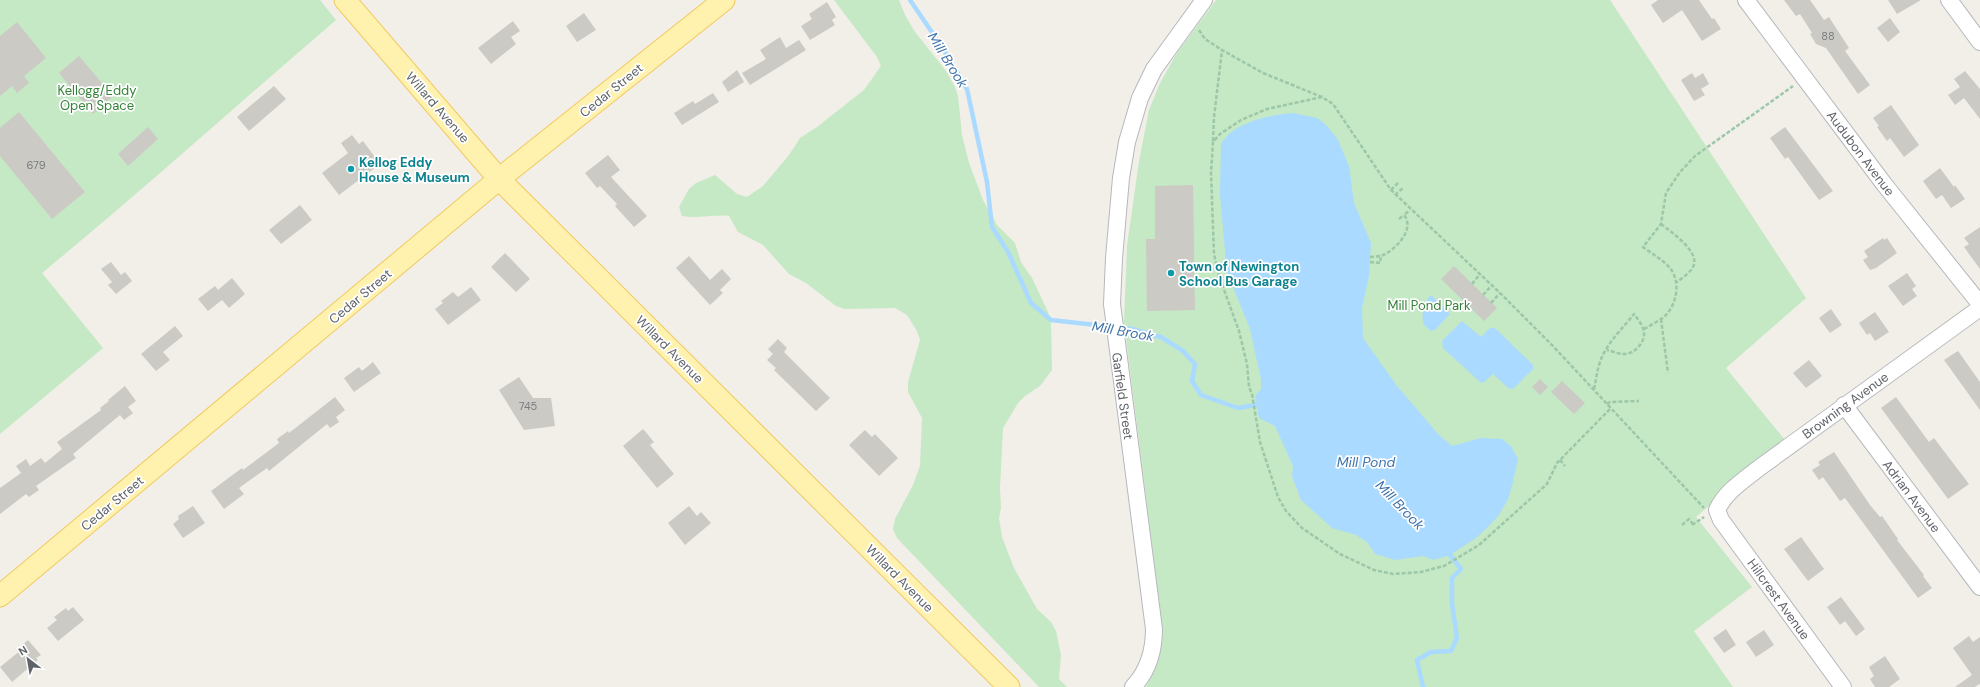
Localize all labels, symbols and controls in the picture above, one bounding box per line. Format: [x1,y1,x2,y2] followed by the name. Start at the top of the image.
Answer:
[924,29,973,92] water label: Mill Brook
[1821,29,1835,43] house number: 88
[576,60,647,121] street label: Cedar Street
[402,68,473,146] street label: Willard Avenue
[57,82,137,114] park label: Kellogg/Eddy Open Space
[1823,107,1898,199] street label: Audubon Avenue
[359,154,470,186] place label: Kellog Eddy House & Museum
[26,158,46,172] house number: 679
[346,164,356,174] marker: Kellog Eddy House & Museum
[1179,258,1299,290] place label: Town of Newington School Bus Garage
[325,265,395,328] street label: Cedar Street
[1166,268,1176,278] marker: Town of Newington School Bus Garage
[1388,297,1471,314] park label: Mill Pond Park
[632,312,707,387] street label: Willard Avenue
[1091,317,1156,345] water label: Mill Brook
[1108,351,1137,441] street label: Garfield Street
[1799,368,1892,442] street label: Browning Avenue
[519,399,538,413] house number: 745
[1337,453,1395,471] water label: Mill Pond
[1879,457,1944,536] street label: Adrian Avenue
[77,472,147,535] street label: Cedar Street
[1372,476,1429,534] water label: Mill Brook
[862,541,937,616] street label: Willard Avenue
[1743,555,1814,643] street label: Hillcrest Avenue
[8,639,48,679] north arrow
[16,642,30,658] text: N

